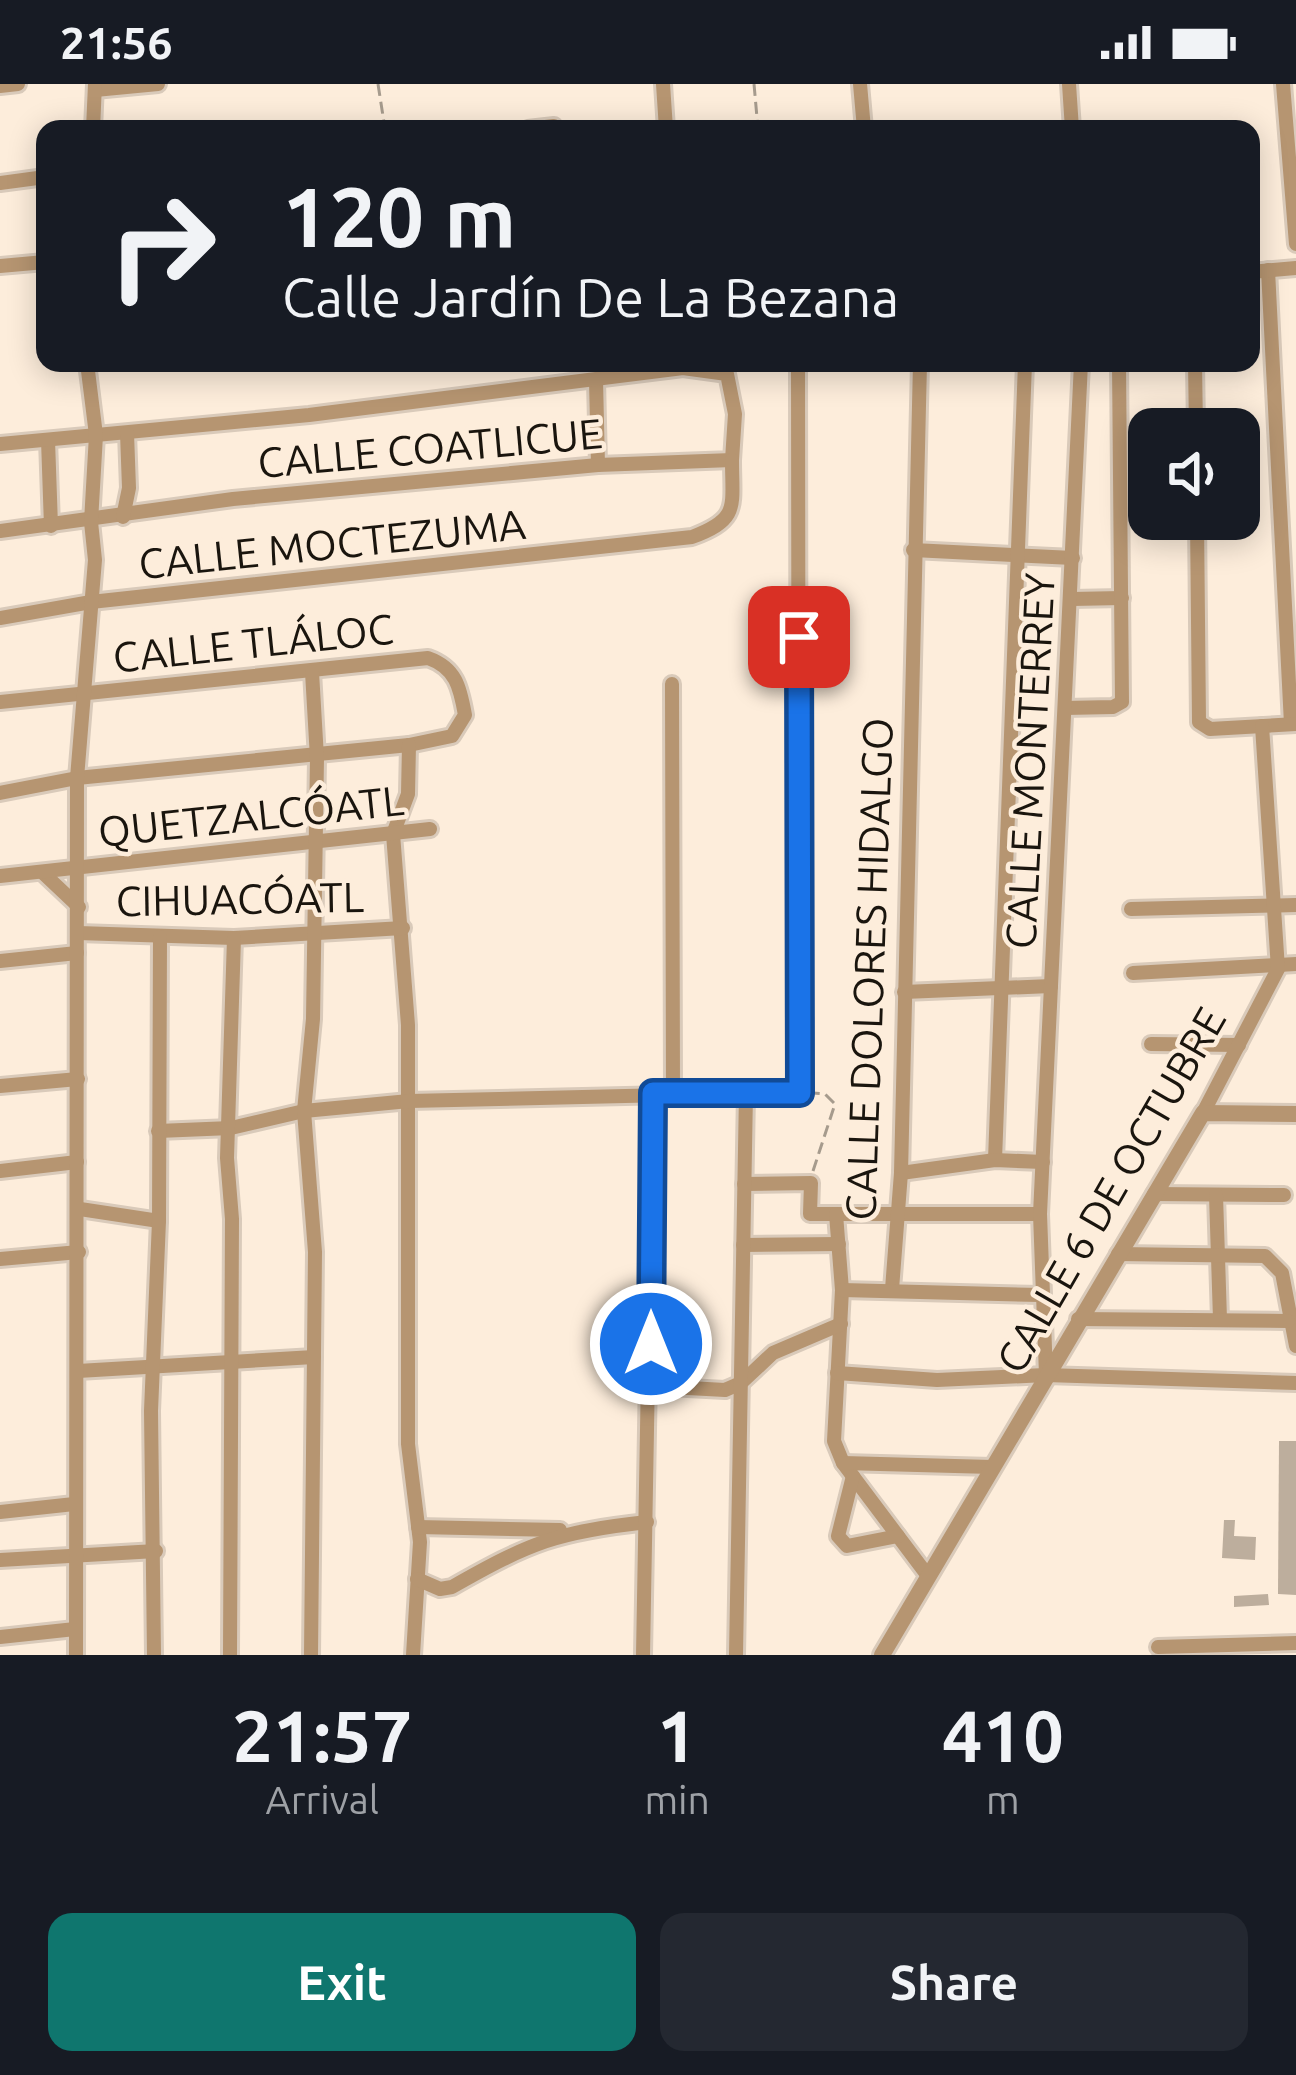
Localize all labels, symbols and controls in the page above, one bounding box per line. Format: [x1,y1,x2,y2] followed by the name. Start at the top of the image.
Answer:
[60,17,173,68] text: 21:56
[84,168,240,324] icon: right
[282,169,516,263] text: 120 m
[282,267,899,327] text: Calle Jardín De La Bezana
[1128,408,1260,540] map controls
[1128,408,1260,540] button: sound
[256,409,604,486] street label: CALLE COATLICUE
[136,500,528,587] street label: CALLE MOCTEZUMA
[996,572,1063,950] street label: CALLE MONTERREY
[748,586,850,688] pin
[110,604,395,681] street label: CALLE TLÁLOC
[766,604,832,670] icon: arrive
[836,717,901,1221] street label: CALLE DOLORES HIDALGO
[96,776,406,855] street label: QUETZALCÓATL
[115,873,365,924] street label: CIHUACÓATL
[987,999,1234,1381] street label: CALLE 6 DE OCTUBRE
[588,1281,714,1407] position arrow
[232,1695,412,1776] text: 21:57
[657,1695,697,1776] text: 1
[942,1695,1064,1776] text: 410
[265,1778,379,1821] text: Arrival
[644,1778,710,1821] text: min
[986,1778,1020,1821] text: m
[48,1913,636,2051] button: Exit
[660,1913,1248,2051] button: Share

